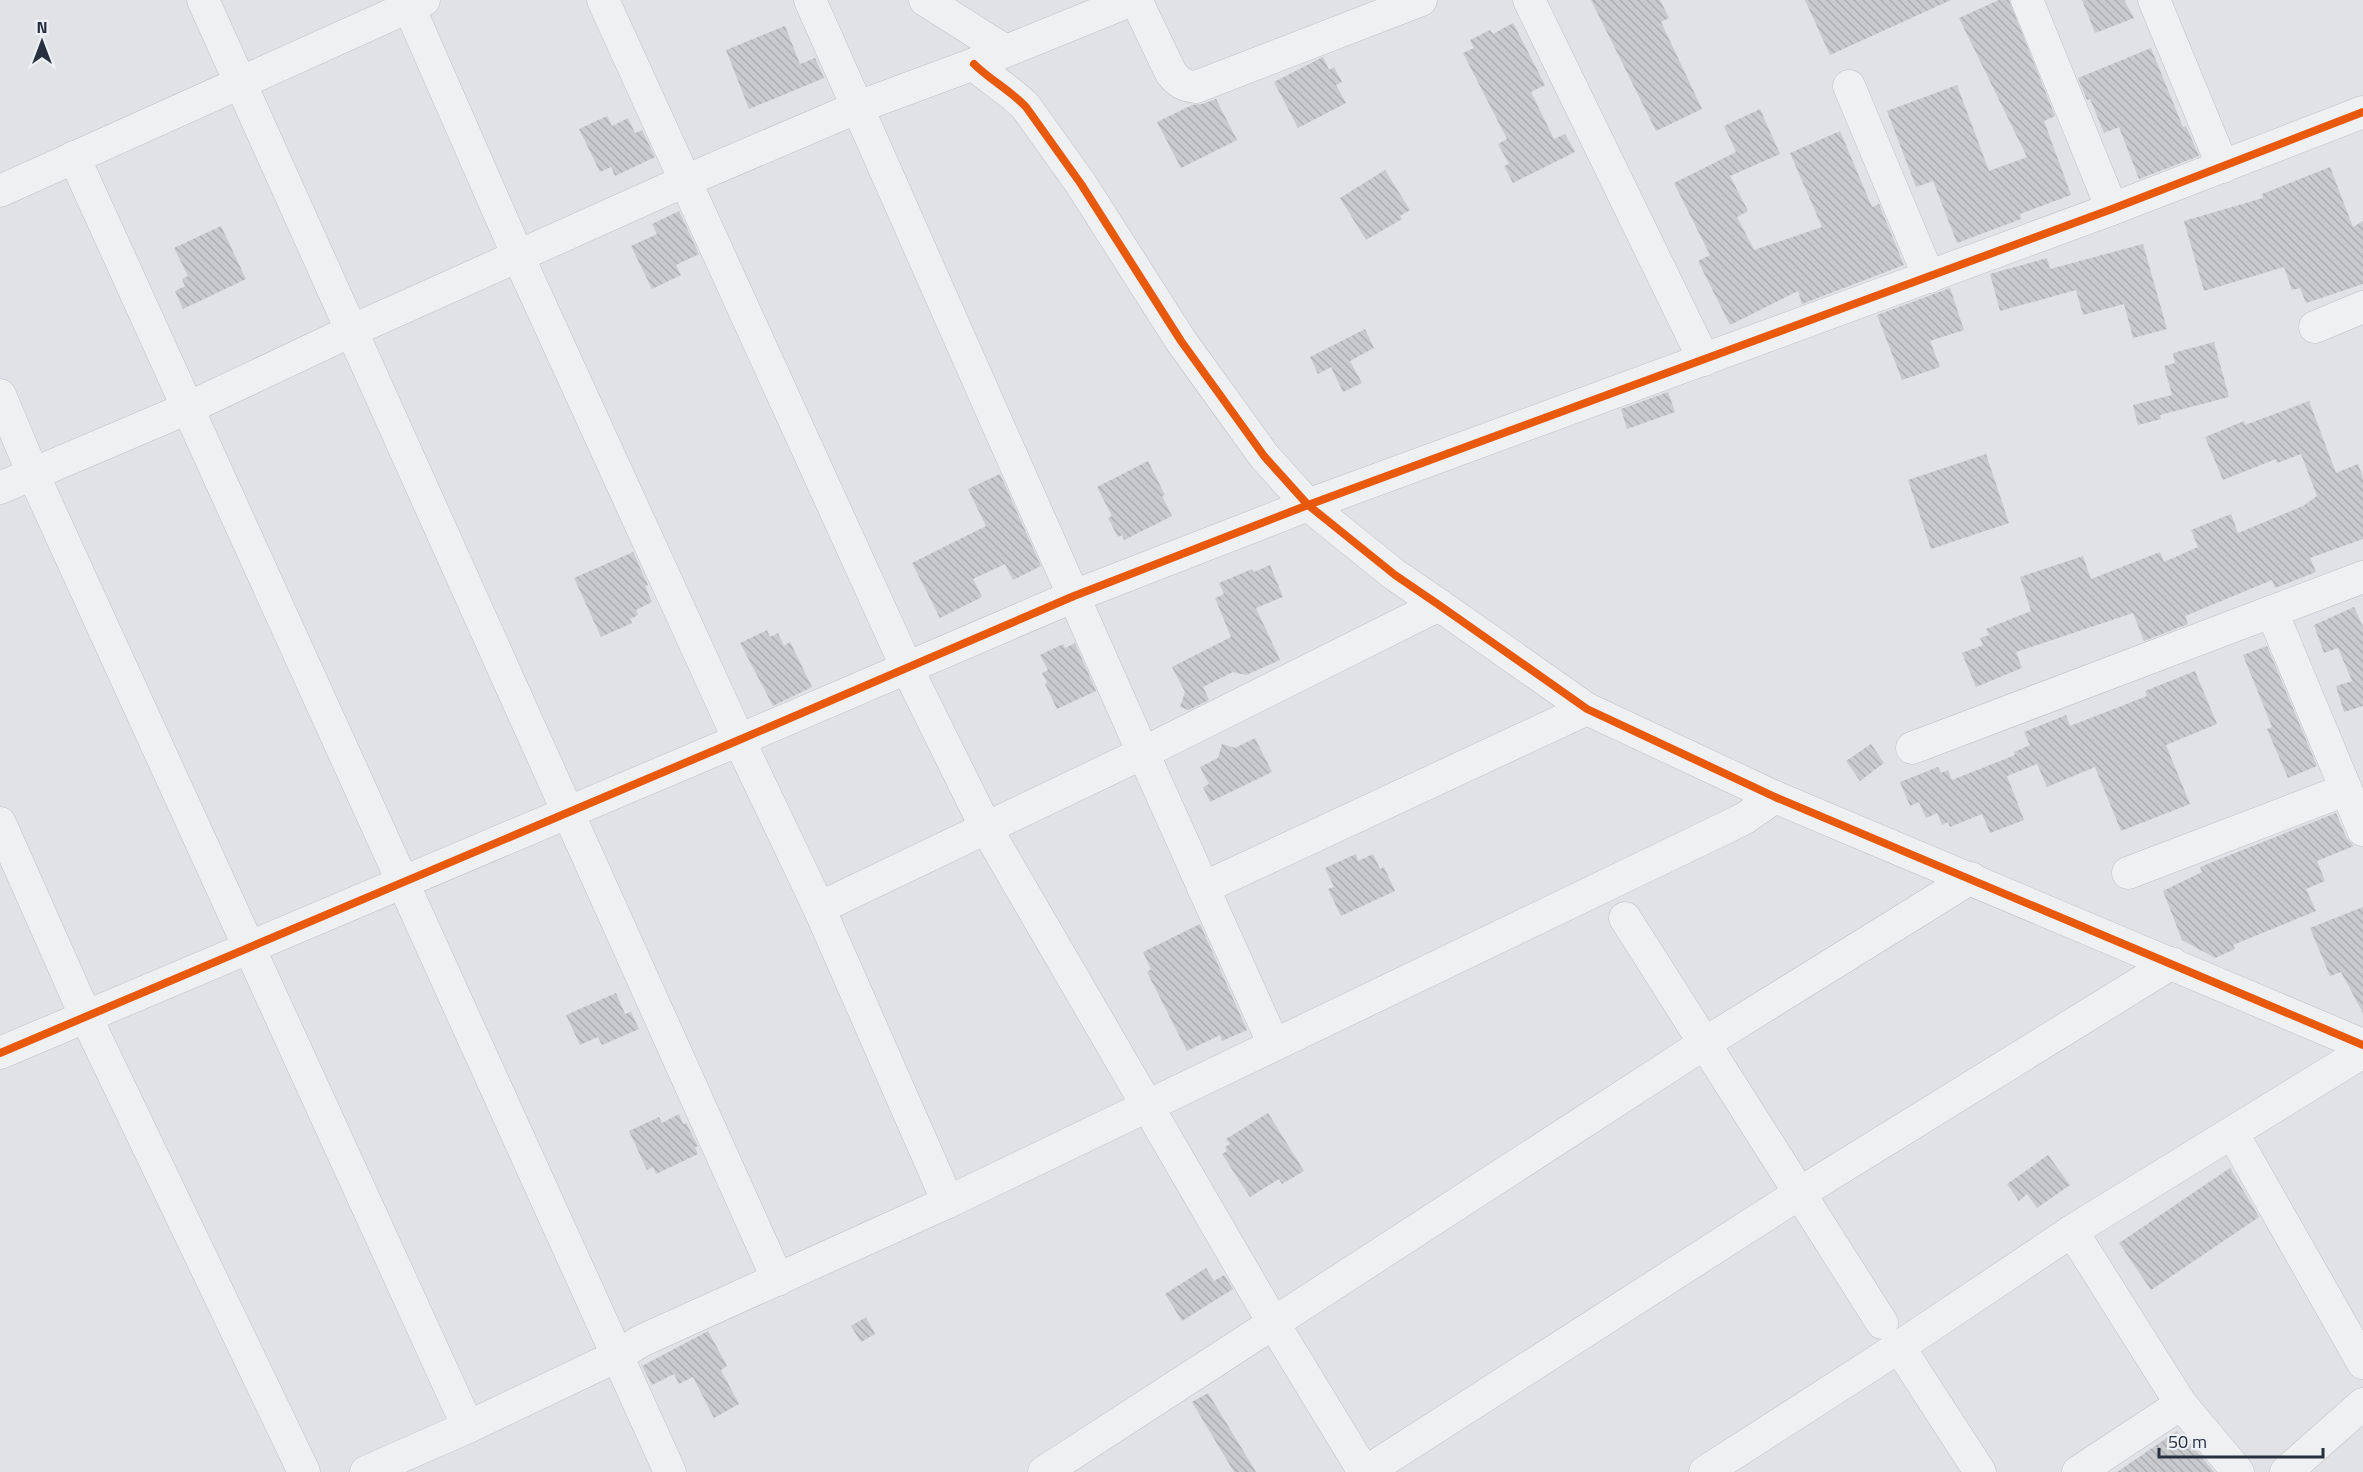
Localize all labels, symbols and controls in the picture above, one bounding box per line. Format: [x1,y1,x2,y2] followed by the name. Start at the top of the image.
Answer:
[12,12,72,72] north arrow
[36,15,48,39] text: N
[2159,1421,2322,1459] scale bar
[2168,1428,2207,1455] text: 50 m

